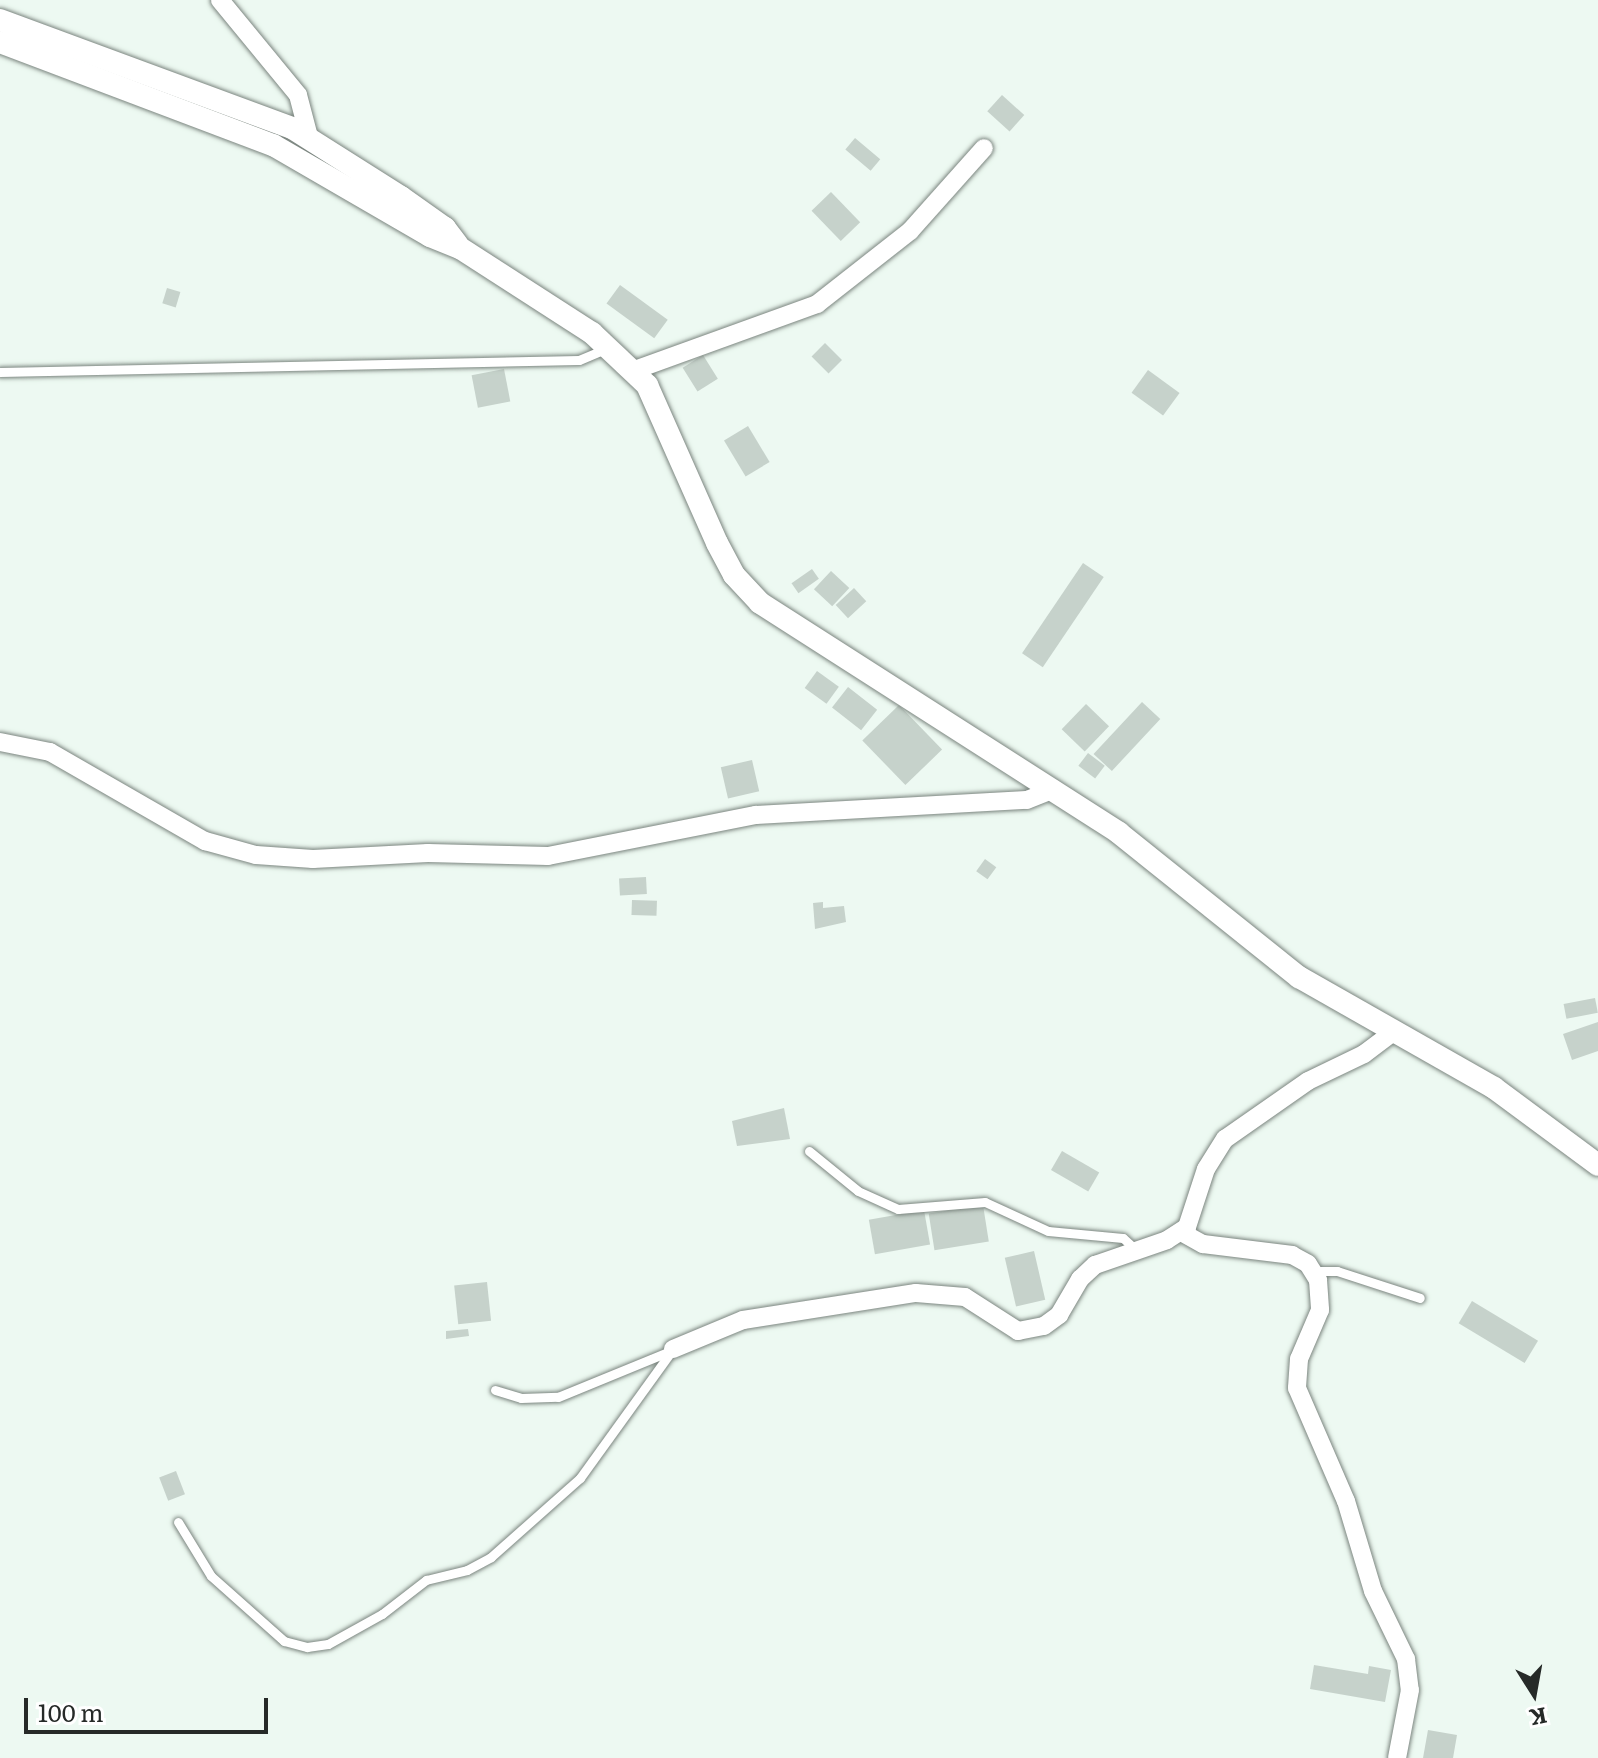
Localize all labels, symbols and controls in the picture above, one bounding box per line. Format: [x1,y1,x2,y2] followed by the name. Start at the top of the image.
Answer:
[1494,1654,1574,1734] north arrow
[28,1682,272,1732] scale bar
[38,1694,104,1729] text: 100 m
[1527,1700,1550,1736] text: K

